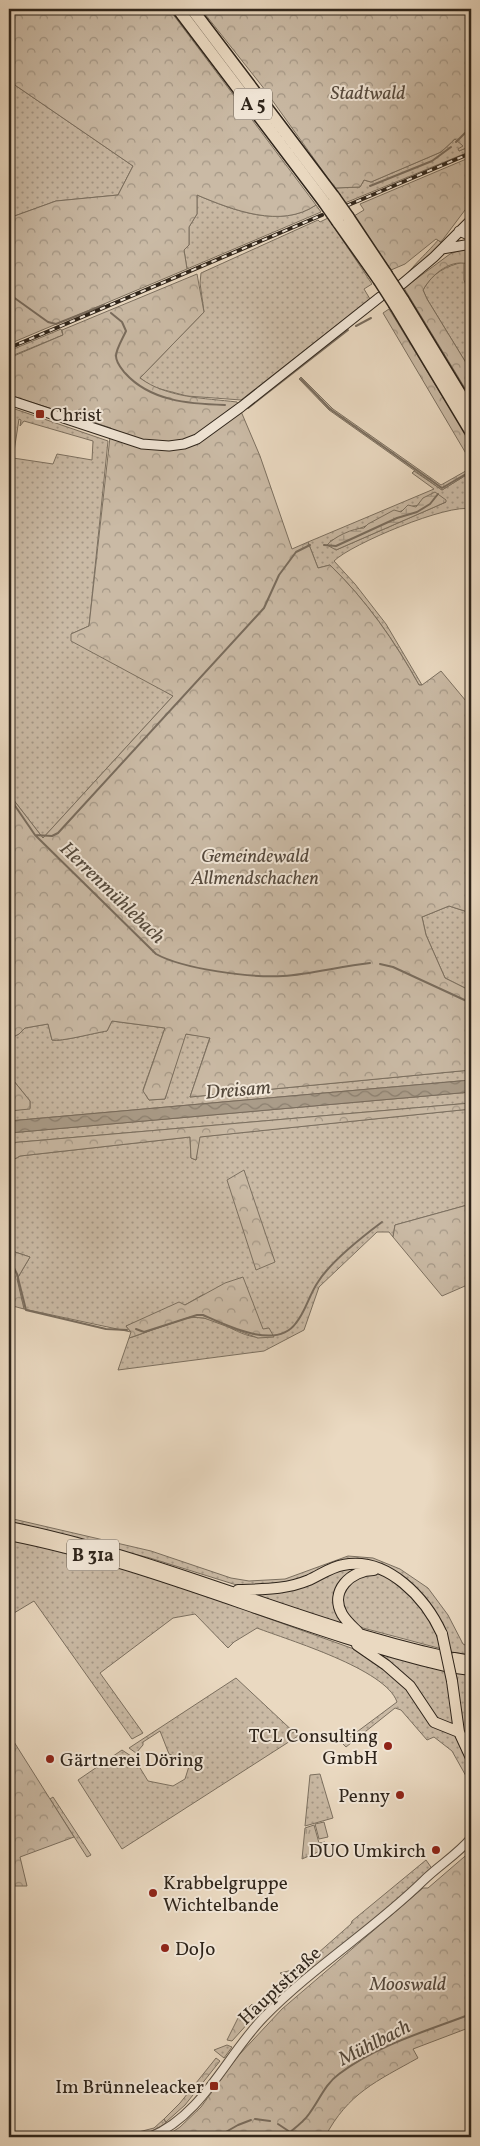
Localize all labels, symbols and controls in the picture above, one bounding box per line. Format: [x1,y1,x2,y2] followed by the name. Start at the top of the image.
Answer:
[330,81,406,107] park label: Stadtwald
[234,88,272,120] road number: A 5
[50,403,103,429] place label: Christ
[34,408,46,420] marker: Christ
[53,836,171,951] water label: Herrenmühlebach
[190,844,319,892] park label: Gemeindewald Allmendschachen
[204,1074,272,1108] water label: Dreisam
[67,1540,119,1570] road number: B 31a
[248,1724,378,1772] place label: TCL Consulting GmbH
[382,1740,394,1752] marker: TCL Consulting GmbH
[60,1748,204,1774] place label: Gärtnerei Döring
[44,1753,56,1765] marker: Gärtnerei Döring
[338,1784,390,1810] place label: Penny
[394,1789,406,1801] marker: Penny
[309,1839,426,1865] place label: DUO Umkirch
[430,1844,442,1856] marker: DUO Umkirch
[163,1871,288,1919] place label: Krabbelgruppe Wichtelbande
[147,1887,159,1899] marker: Krabbelgruppe Wichtelbande
[175,1937,215,1963] place label: DoJo
[233,1941,327,2032] street label: Hauptstraße
[159,1942,171,1954] marker: DoJo
[369,1972,446,1998] park label: Mooswald
[333,2014,416,2074] water label: Mühlbach
[55,2075,204,2101] place label: Im Brünneleacker
[208,2080,220,2092] marker: Im Brünneleacker

